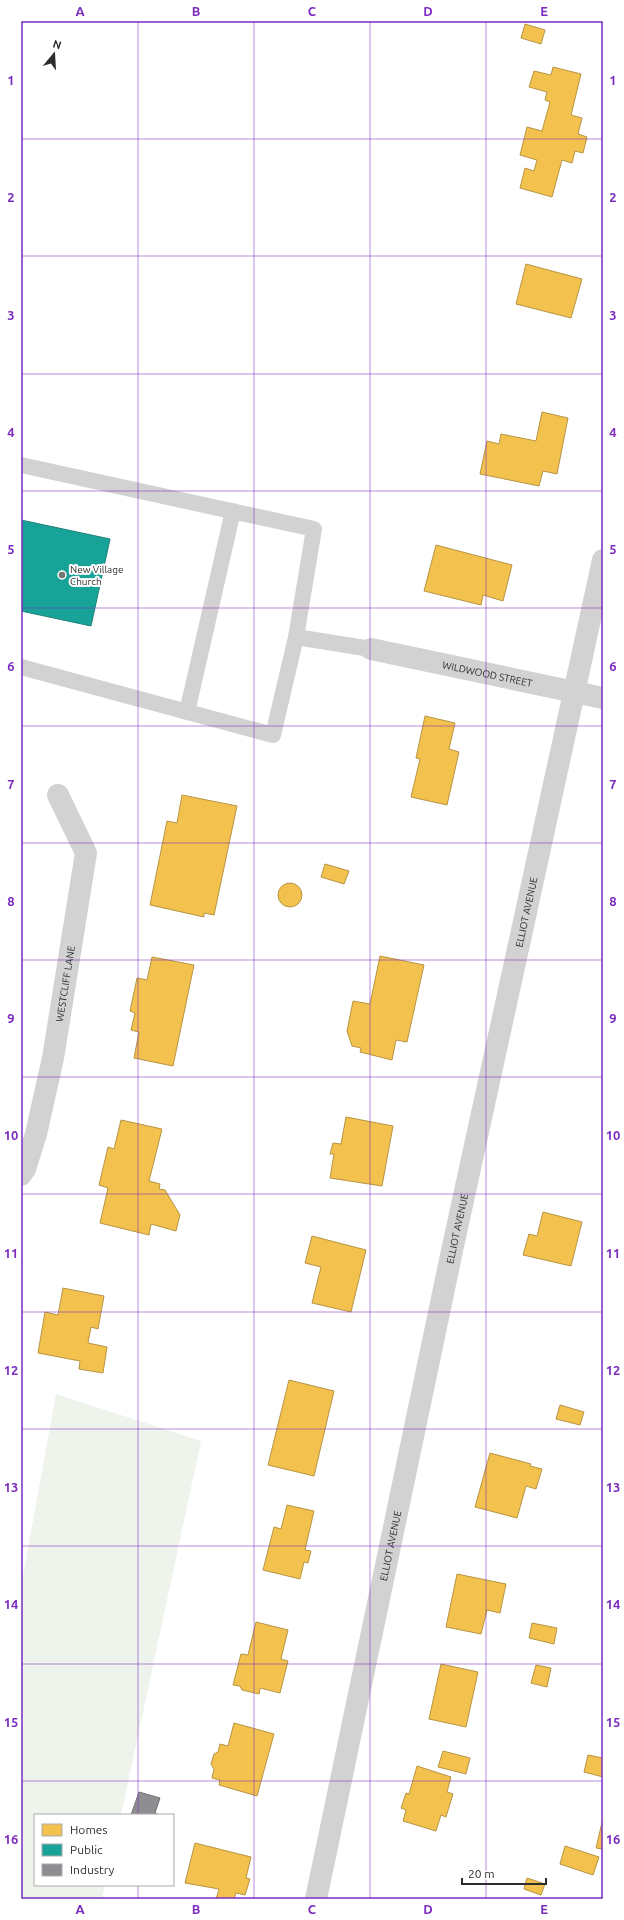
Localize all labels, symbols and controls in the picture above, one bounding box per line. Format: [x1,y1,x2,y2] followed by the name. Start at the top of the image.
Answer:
[75,4,85,18] text: A
[192,4,201,18] text: B
[308,4,317,18] text: C
[423,4,433,18] text: D
[540,4,548,18] text: E
[34,34,74,74] north arrow
[51,38,63,51] text: N
[7,73,15,87] text: 1
[609,73,617,87] text: 1
[7,190,15,204] text: 2
[609,190,617,204] text: 2
[7,308,15,322] text: 3
[609,308,617,322] text: 3
[7,425,15,439] text: 4
[609,425,617,439] text: 4
[7,542,15,556] text: 5
[609,542,617,556] text: 5
[70,564,123,587] place label: New Village Church
[57,570,67,580] marker: New Village Church
[7,659,15,673] text: 6
[441,659,534,689] street label: WILDWOOD STREET
[609,659,617,673] text: 6
[7,777,15,791] text: 7
[609,777,617,791] text: 7
[513,876,539,948] street label: ELLIOT AVENUE
[7,894,15,908] text: 8
[609,894,617,908] text: 8
[53,945,77,1023] street label: WESTCLIFF LANE
[7,1011,15,1025] text: 9
[609,1011,617,1025] text: 9
[4,1128,18,1142] text: 10
[606,1128,620,1142] text: 10
[444,1192,470,1265] street label: ELLIOT AVENUE
[4,1246,18,1260] text: 11
[606,1246,620,1260] text: 11
[4,1363,18,1377] text: 12
[606,1363,620,1377] text: 12
[4,1480,18,1494] text: 13
[606,1480,620,1494] text: 13
[377,1509,403,1582] street label: ELLIOT AVENUE
[4,1597,18,1611] text: 14
[606,1597,620,1611] text: 14
[4,1715,18,1729] text: 15
[606,1715,620,1729] text: 15
[34,1814,174,1886] legend
[70,1823,108,1836] text: Homes
[4,1832,18,1846] text: 16
[606,1832,620,1846] text: 16
[70,1843,103,1856] text: Public
[462,1860,546,1886] scale bar
[70,1863,115,1876] text: Industry
[468,1867,495,1880] text: 20 m
[75,1902,85,1916] text: A
[192,1902,201,1916] text: B
[308,1902,317,1916] text: C
[423,1902,433,1916] text: D
[540,1902,548,1916] text: E

